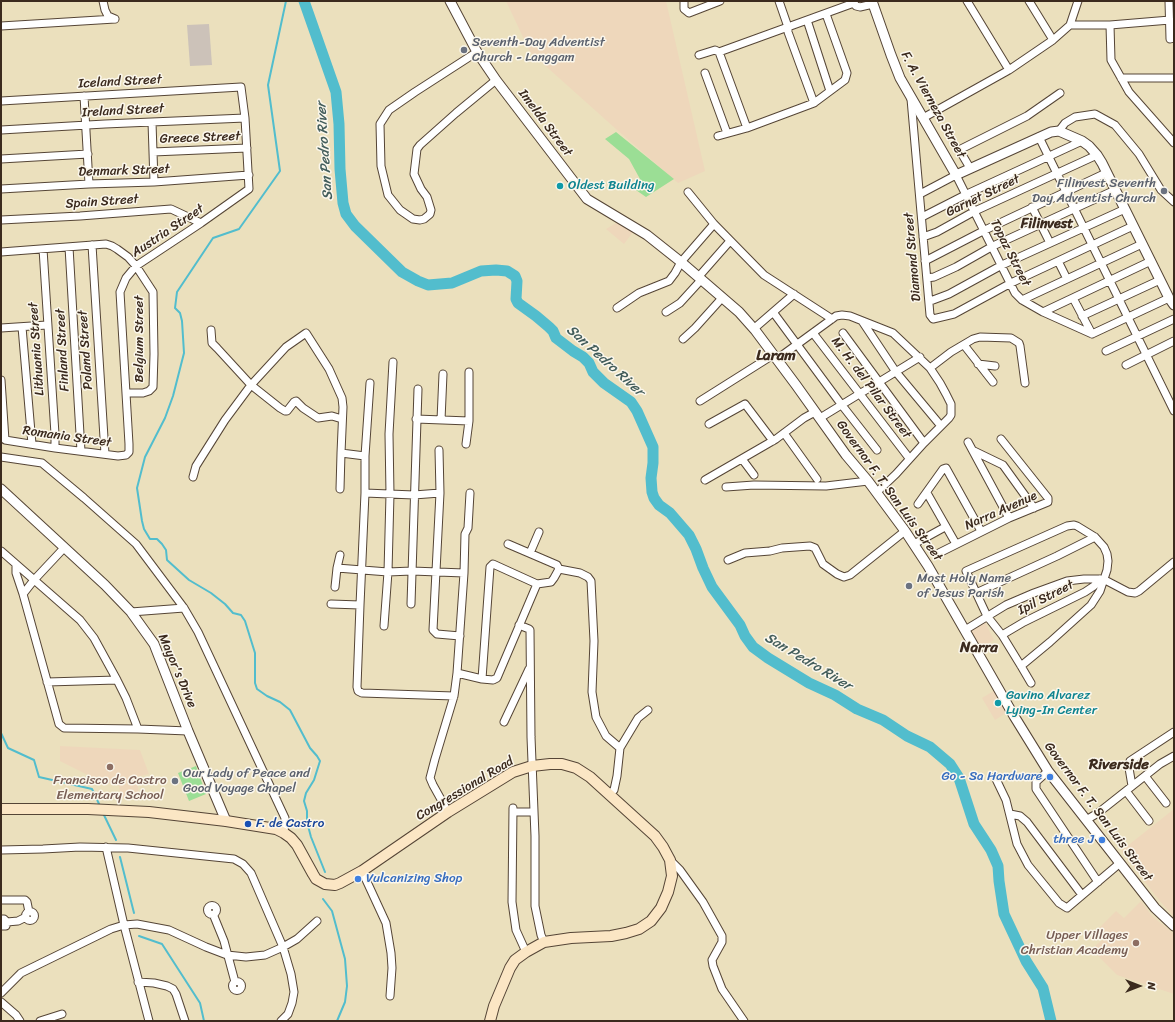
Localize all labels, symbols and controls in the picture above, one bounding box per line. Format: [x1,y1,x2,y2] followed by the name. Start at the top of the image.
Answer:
[472,35,605,66] place label: Seventh-Day Adventist Church - Langgam
[459,45,469,55] marker: Seventh-Day Adventist Church - Langgam
[897,49,969,161] street label: F. A. Vierneza Street
[78,72,162,92] street label: Iceland Street
[515,86,575,160] street label: Imelda Street
[81,101,165,121] street label: Ireland Street
[313,101,337,201] water label: San Pedro River
[159,129,241,147] street label: Greece Street
[78,162,170,180] street label: Denmark Street
[944,171,1022,221] street label: Garnet Street
[1032,176,1156,207] place label: Filinvest Seventh Day Adventist Church
[568,178,655,194] place label: Oldest Building
[555,181,565,191] marker: Oldest Building
[1159,186,1169,196] marker: Filinvest Seventh Day Adventist Church
[65,192,139,212] street label: Spain Street
[129,201,207,261] street label: Austria Street
[901,212,925,302] street label: Diamond Street
[1021,216,1073,232] district label: Filinvest
[986,217,1034,289] street label: Topaz Street
[132,296,148,382] street label: Belgium Street
[26,302,48,396] street label: Lithuania Street
[53,308,73,392] street label: Finland Street
[75,310,97,390] street label: Poland Street
[563,322,647,400] water label: San Pedro River
[828,334,914,442] street label: M. H. del Pilar Street
[756,347,796,365] district label: Laram
[833,418,945,564] street label: Governor F. T. San Luis Street
[22,423,112,451] street label: Romania Street
[962,488,1040,534] street label: Narra Avenue
[917,571,1011,602] place label: Most Holy Name of Jesus Parish
[1016,577,1076,619] street label: Ipil Street
[904,581,914,591] marker: Most Holy Name of Jesus Parish
[762,629,854,695] water label: San Pedro River
[154,632,200,710] street label: Mayor's Drive
[960,639,998,657] district label: Narra
[1006,688,1097,719] place label: Gavino Alvarez Lying-In Center
[993,698,1003,708] marker: Gavino Alvarez Lying-In Center
[1041,739,1155,885] street label: Governor F. T. San Luis Street
[413,754,517,824] street label: Congressional Road
[1089,756,1149,774] district label: Riverside
[105,762,115,772] marker: Francisco de Castro Elementary School
[183,766,310,797] place label: Our Lady of Peace and Good Voyage Chapel
[941,769,1042,785] place label: Go - Sa Hardware
[1045,772,1055,782] marker: Go - Sa Hardware
[53,773,167,804] place label: Francisco de Castro Elementary School
[170,776,180,786] marker: Our Lady of Peace and Good Voyage Chapel
[256,816,324,832] place label: F. de Castro
[243,819,253,829] marker: F. de Castro
[1053,832,1094,848] place label: three J
[1097,835,1107,845] marker: three J
[366,871,462,887] place label: Vulcanizing Shop
[353,874,363,884] marker: Vulcanizing Shop
[1021,928,1128,959] place label: Upper Villages Christian Academy
[1131,938,1141,948] marker: Upper Villages Christian Academy
[1119,966,1159,1006] north arrow
[1142,982,1161,990] text: N

